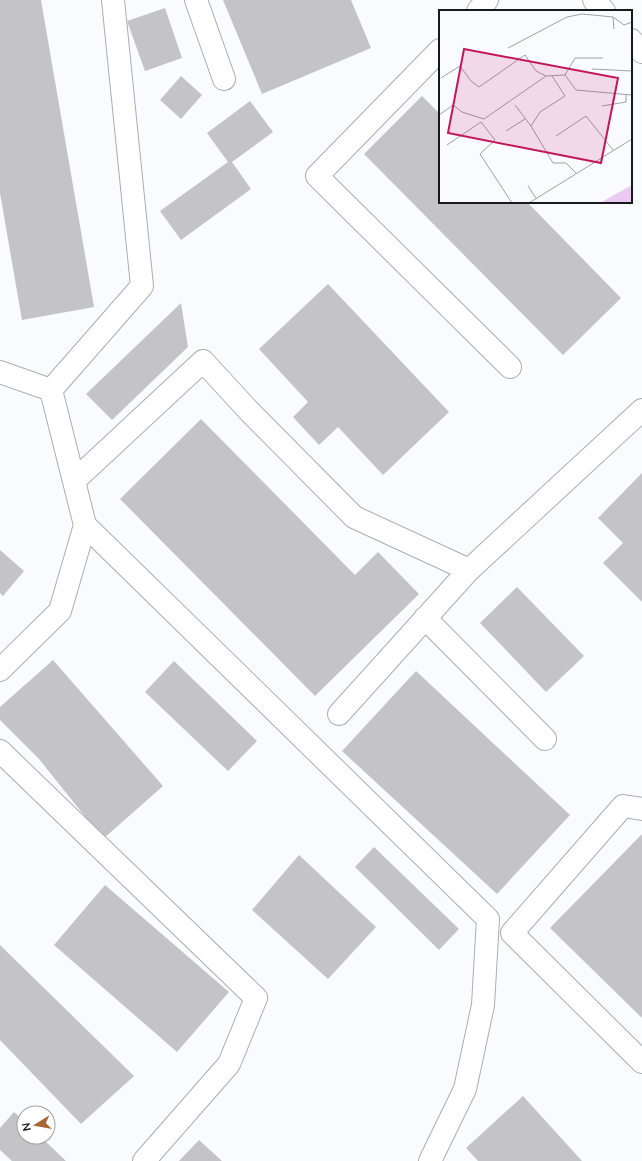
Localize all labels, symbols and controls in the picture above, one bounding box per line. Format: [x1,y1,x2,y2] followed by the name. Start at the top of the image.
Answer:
[439,10,632,203] inset map
[16,1105,56,1145] north arrow
[19,1121,34,1132] text: N

